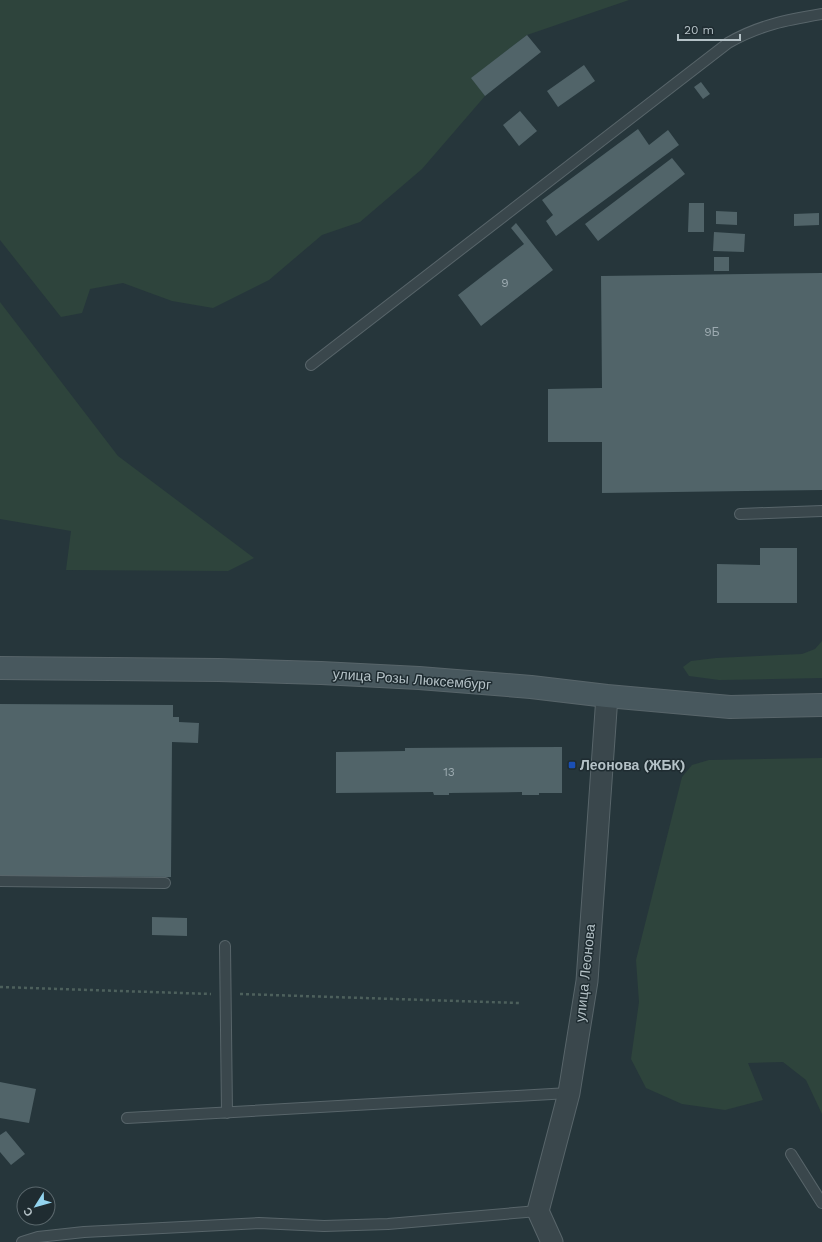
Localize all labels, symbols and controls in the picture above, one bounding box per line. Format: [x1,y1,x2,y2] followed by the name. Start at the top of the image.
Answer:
[678,16,740,42] scale bar
[684,23,714,37] text: 20 m
[501,276,509,290] house number: 9
[704,325,720,339] house number: 9Б
[332,665,492,693] street label: улица Розы Люксембург
[580,757,686,773] place label: Леонова (ЖБК)
[567,760,577,770] marker: Леонова (ЖБК)
[443,765,455,779] house number: 13
[572,923,598,1023] street label: улица Леонова
[16,1186,56,1226] north arrow
[21,1205,36,1219] text: С

